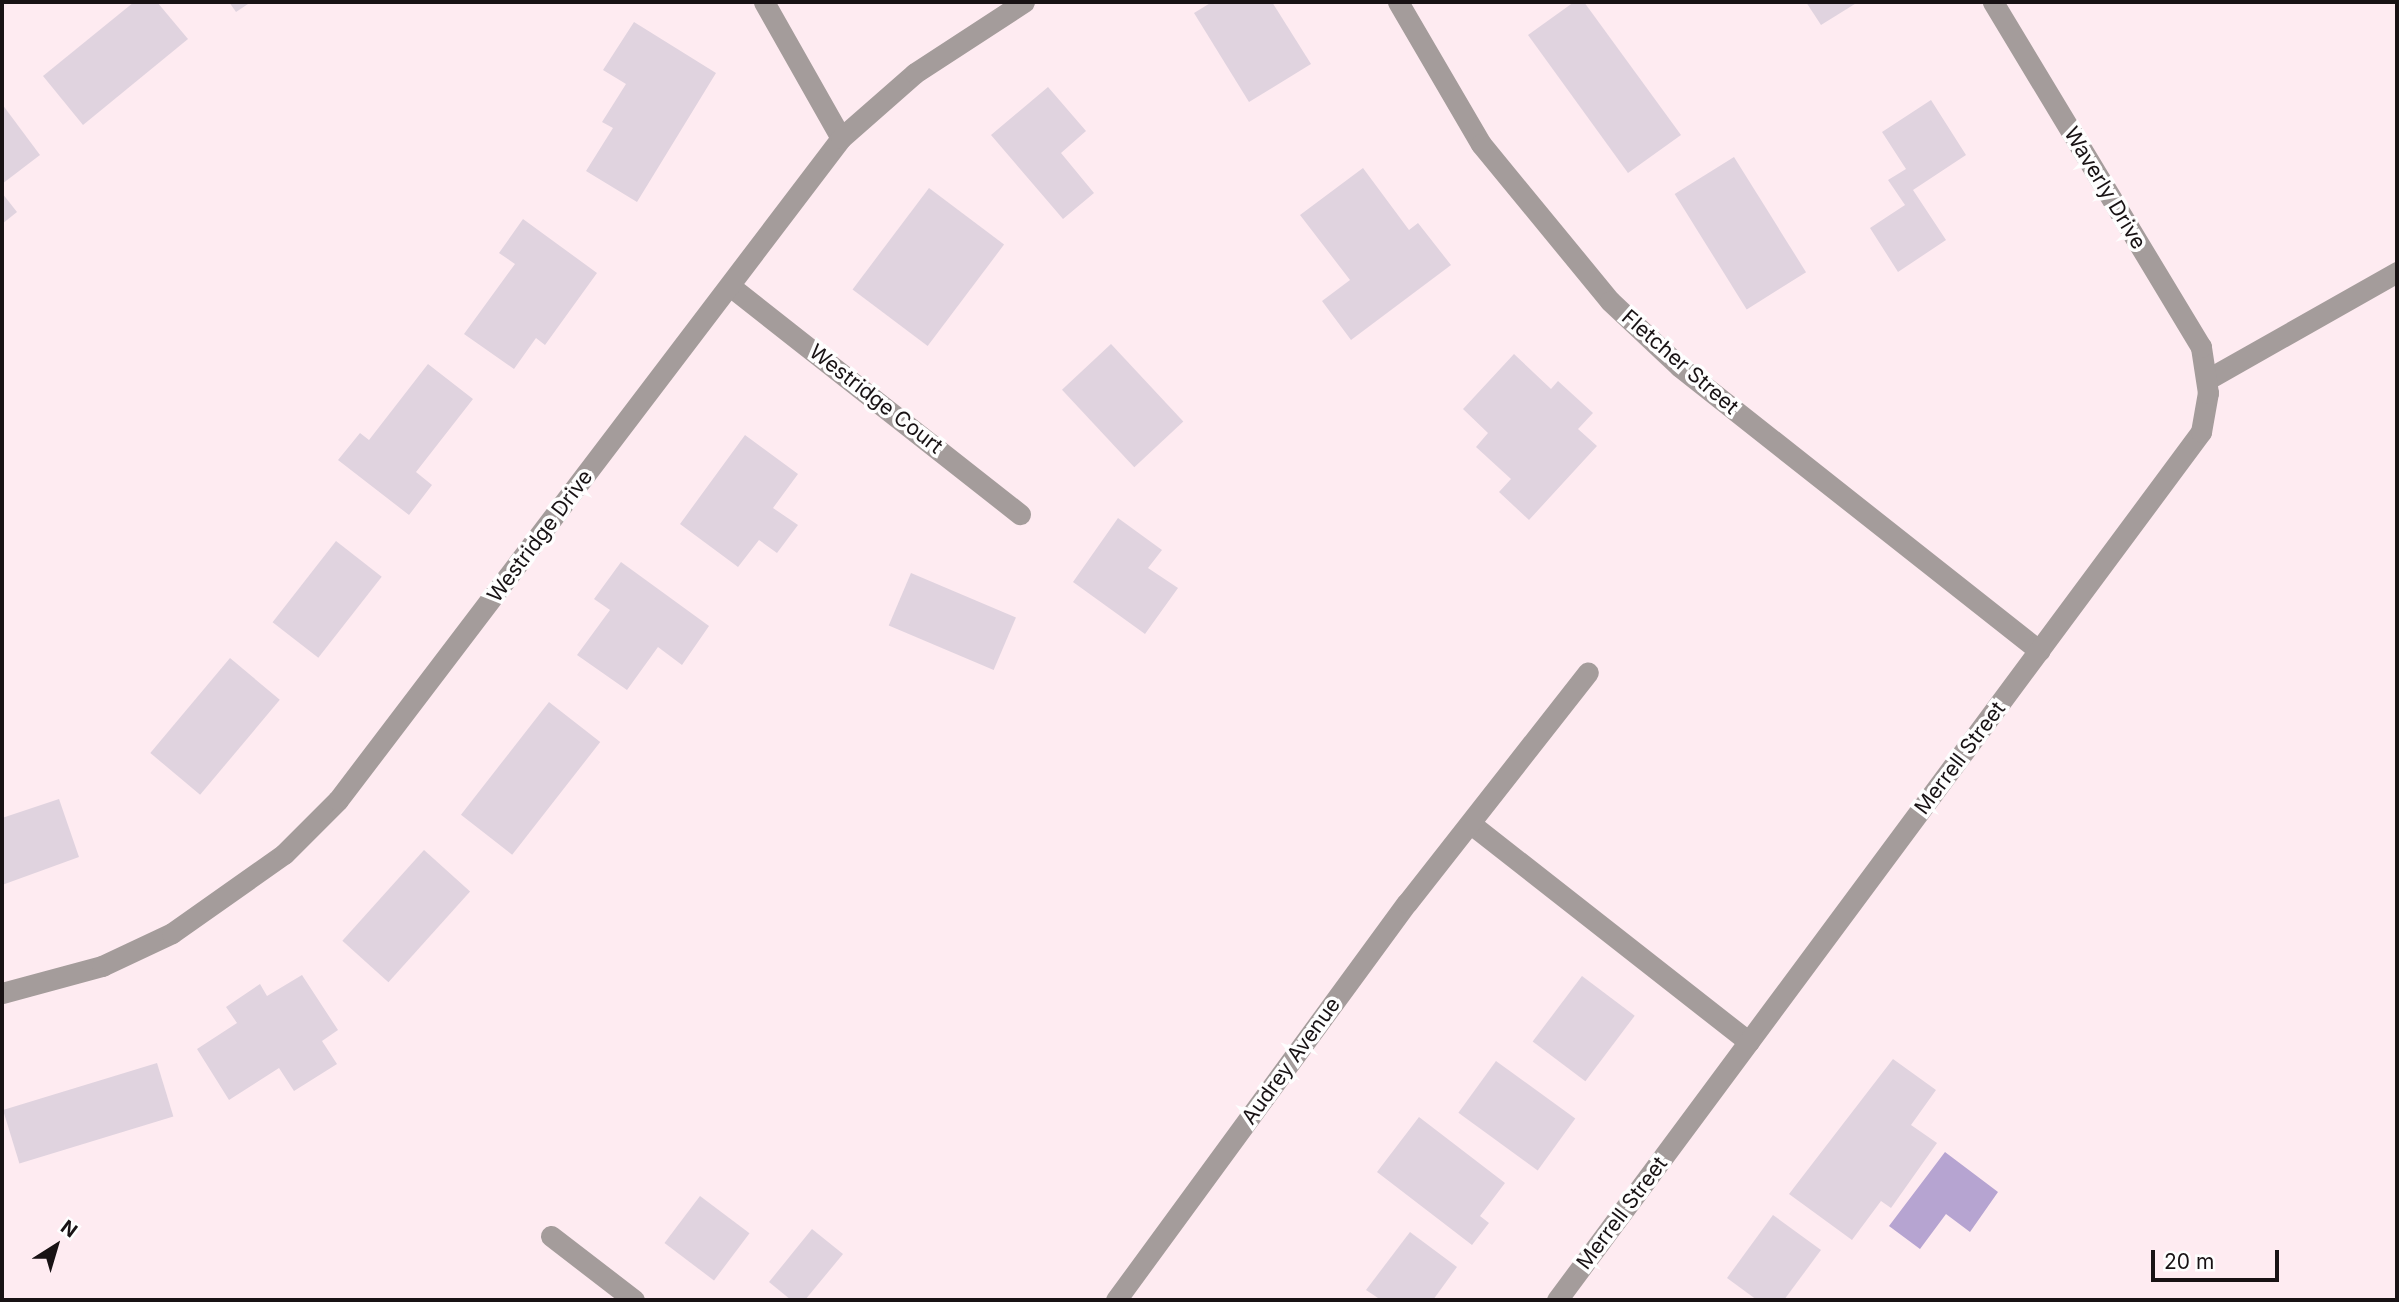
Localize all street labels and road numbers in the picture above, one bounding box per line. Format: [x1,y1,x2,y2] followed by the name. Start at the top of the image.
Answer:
[2059,122,2151,254] street label: Waverly Drive
[1617,305,1743,419] street label: Fletcher Street
[804,339,948,459] street label: Westridge Court
[482,465,598,607] street label: Westridge Drive
[1909,697,2011,819] street label: Merrell Street
[1237,993,1345,1129] street label: Audrey Avenue
[1571,1152,1673,1274] street label: Merrell Street

